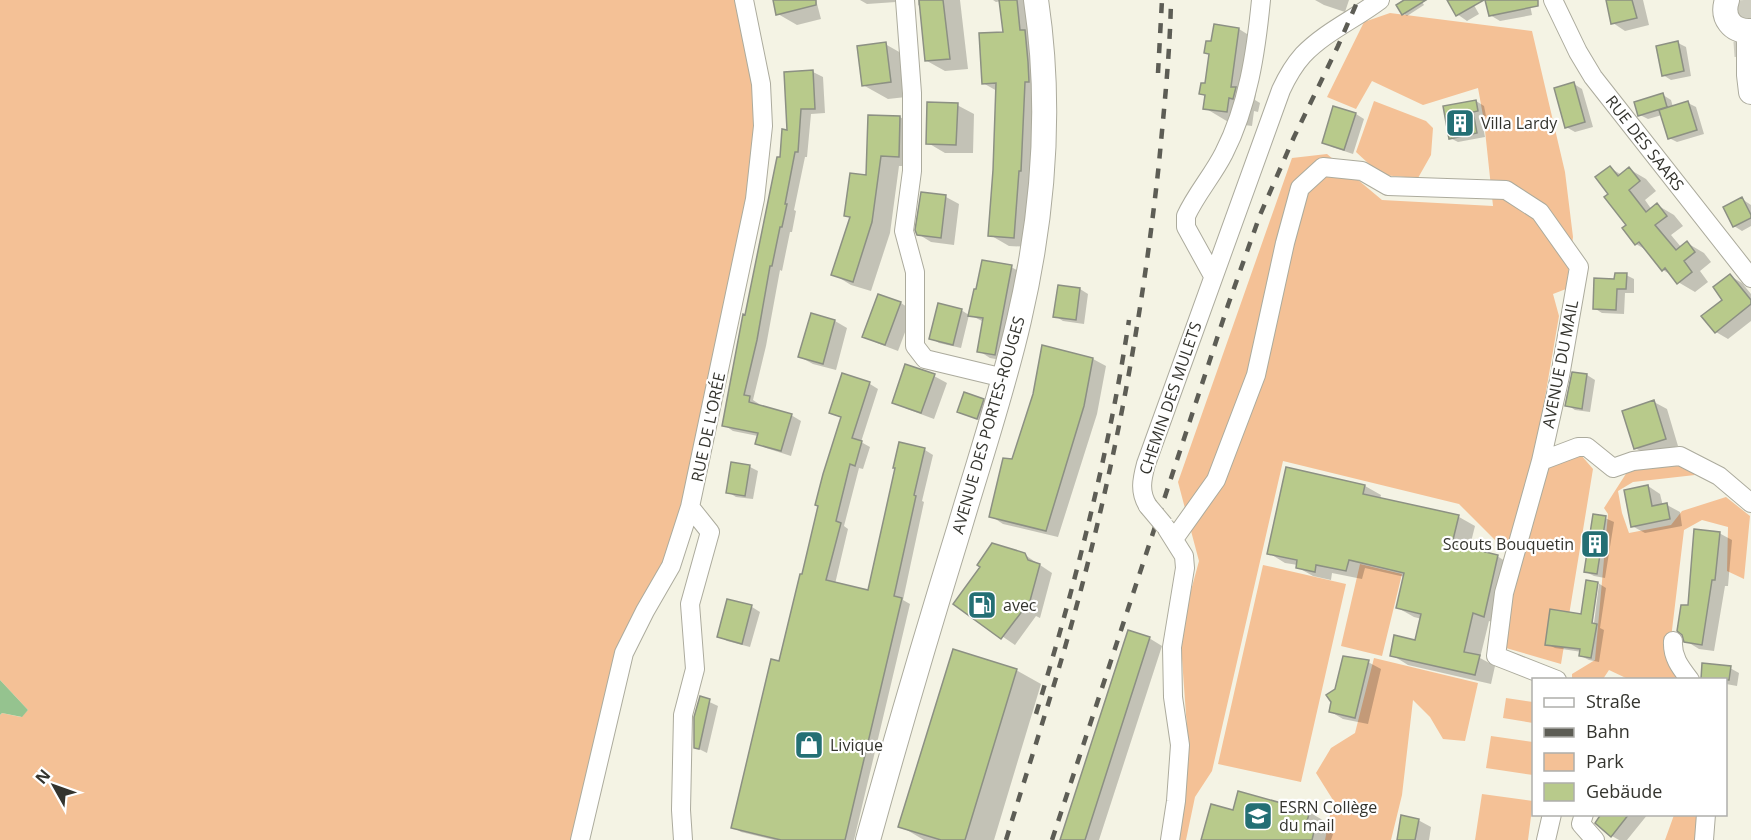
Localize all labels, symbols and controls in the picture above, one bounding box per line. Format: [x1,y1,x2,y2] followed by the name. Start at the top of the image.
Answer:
[1601,91,1689,196] street label: RUE DES SAARS
[1444,107,1476,139] building icon: Villa Lardy
[1481,112,1558,134] place label: Villa Lardy
[1537,298,1583,430] street label: AVENUE DU MAIL
[946,313,1030,536] street label: AVENUE DES PORTES-ROUGES
[1134,318,1207,477] street label: CHEMIN DES MULETS
[686,370,730,484] street label: RUE DE L'ORÉE
[1579,528,1611,560] building icon: Scouts Bouquetin
[1443,533,1574,555] place label: Scouts Bouquetin
[966,589,998,621] fuel station icon: avec
[1003,594,1037,616] place label: avec
[1532,678,1727,816] legend
[1586,689,1641,713] text: Straße
[1586,719,1630,743] text: Bahn
[793,729,825,761] shop icon: Livique
[830,734,883,756] place label: Livique
[1586,749,1624,773] text: Park
[24,756,84,816] north arrow
[30,764,55,788] text: N
[1586,779,1662,803] text: Gebäude
[1279,796,1377,836] place label: ESRN Collège du mail
[1242,800,1274,832] school or university icon: ESRN Collège du mail

